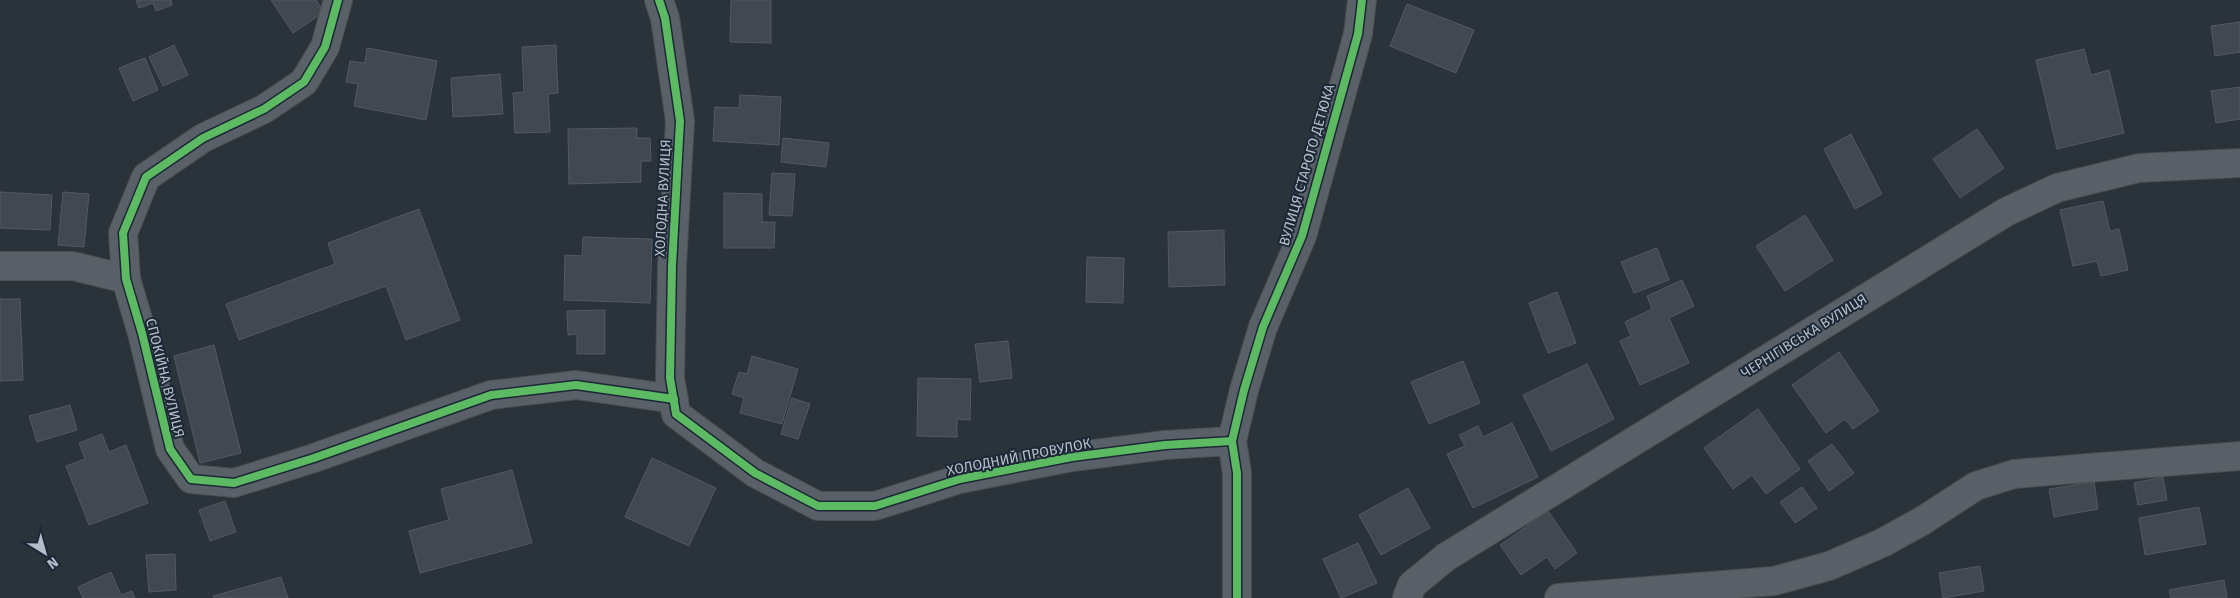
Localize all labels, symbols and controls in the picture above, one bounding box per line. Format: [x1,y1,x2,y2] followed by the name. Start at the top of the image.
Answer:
[1276,82,1338,248] street label: ВУЛИЦЯ СТАРОГО ДЕТЮКА
[651,139,675,257] street label: ХОЛОДНА ВУЛИЦЯ
[1738,290,1870,382] street label: ЧЕРНІГІВСЬКА ВУЛИЦЯ
[142,317,188,439] street label: СПОКІЙНА ВУЛИЦЯ
[946,435,1093,479] street label: ХОЛОДНИЙ ПРОВУЛОК
[20,528,70,578] north arrow
[44,553,61,573] text: N

